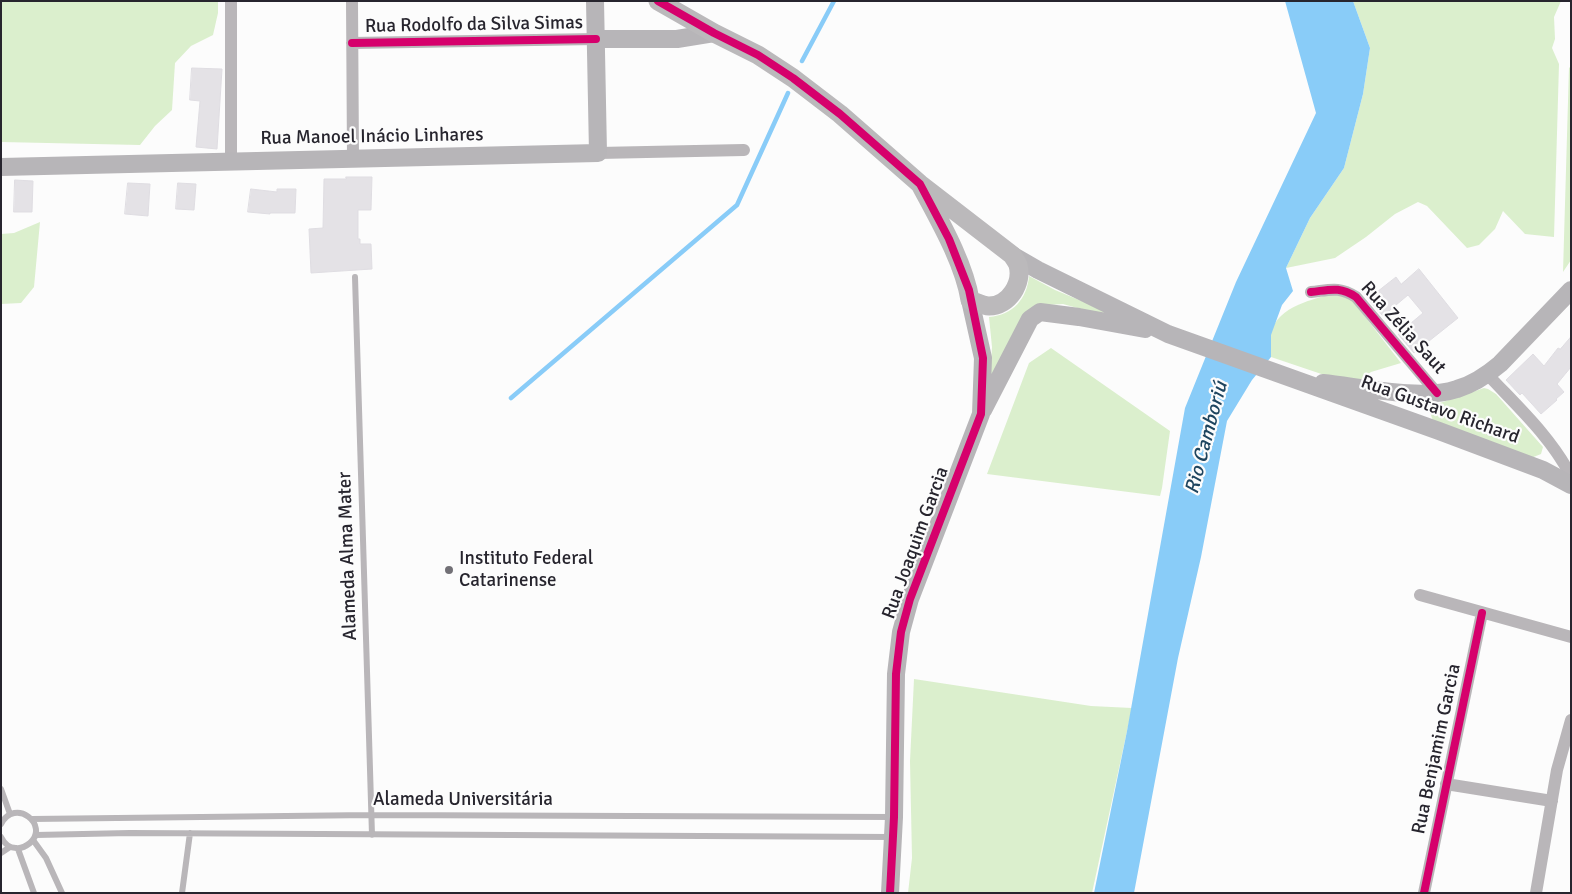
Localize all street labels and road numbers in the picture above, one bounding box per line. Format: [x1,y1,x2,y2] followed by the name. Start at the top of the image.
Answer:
[365,12,583,38] street label: Rua Rodolfo da Silva Simas
[260,124,484,150] street label: Rua Manoel Inácio Linhares
[1356,277,1450,379] street label: Rua Zélia Saut
[1358,371,1522,449] street label: Rua Gustavo Richard
[878,464,954,622] street label: Rua Joaquim Garcia
[334,471,362,641] street label: Alameda Alma Mater
[1408,662,1466,836] street label: Rua Benjamim Garcia
[373,789,553,811] street label: Alameda Universitária

